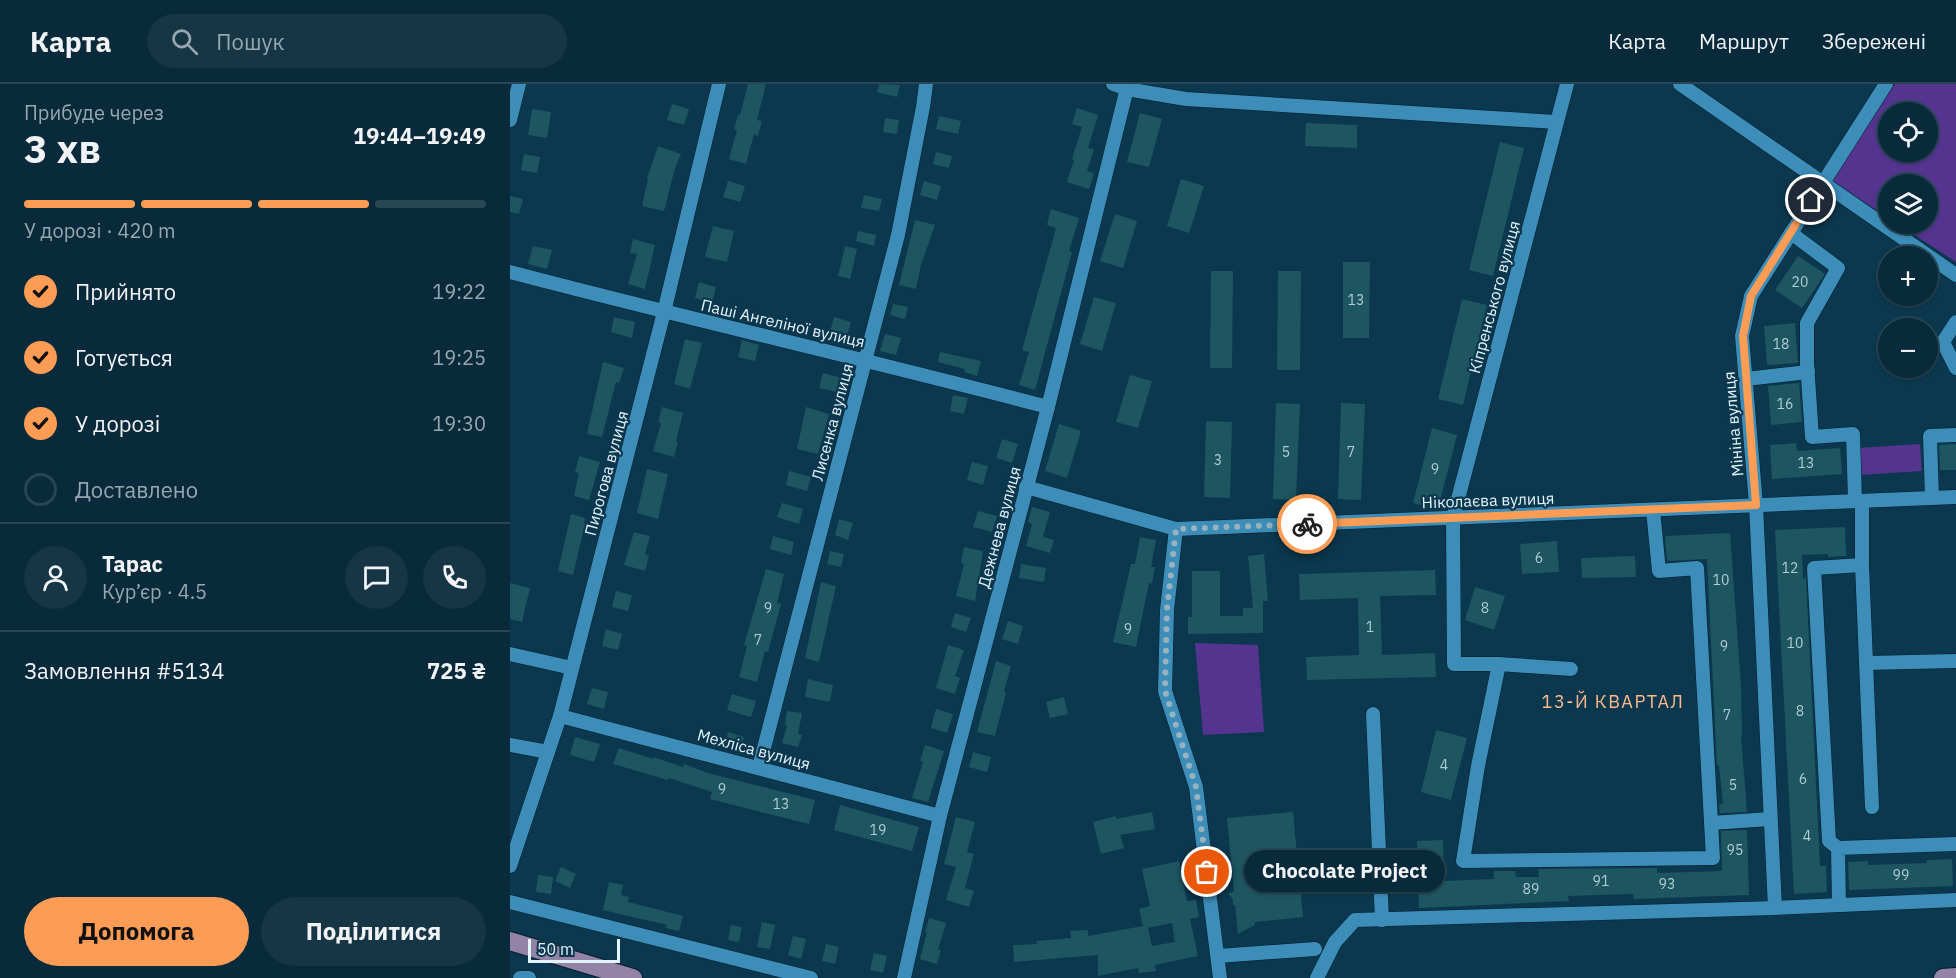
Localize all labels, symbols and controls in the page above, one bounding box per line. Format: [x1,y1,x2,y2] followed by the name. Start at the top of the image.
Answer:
[147,14,567,68] search box
[30,23,111,60] text: Карта
[168,25,201,58] icon: search
[216,27,285,56] text: Пошук
[1608,27,1666,55] text: Карта
[1699,27,1789,55] text: Маршрут
[1822,27,1926,55] text: Збережені
[24,99,164,126] text: Прибуде через
[1878,102,1938,378] map controls
[1878,102,1938,162] button: locate
[353,121,486,150] text: 19:44–19:49
[24,123,101,174] text: 3 хв
[1785,174,1836,225] pin
[1878,174,1938,234] button: layers
[1794,183,1827,216] icon: home
[24,217,176,244] text: У дорозі · 420 m
[1464,218,1524,376] street label: Кіпренського вулиця
[1878,246,1938,306] button: +
[1792,273,1808,291] house number: 20
[24,275,57,308] icon: check
[75,277,176,306] text: Прийнято
[432,278,486,305] text: 19:22
[1348,291,1364,309] house number: 13
[699,294,867,352] street label: Паші Ангеліної вулиця
[1878,318,1938,378] button: −
[1773,335,1789,353] house number: 18
[24,341,57,374] icon: check
[75,343,173,372] text: Готується
[432,344,486,371] text: 19:25
[807,361,857,483] street label: Лисенка вулиця
[1718,371,1748,477] street label: Мініна вулиця
[1777,395,1793,413] house number: 16
[24,407,57,440] icon: check
[580,408,632,538] street label: Пирогова вулиця
[75,409,160,438] text: У дорозі
[432,410,486,437] text: 19:30
[1282,443,1290,461] house number: 5
[1347,443,1355,461] house number: 7
[1214,451,1222,469] house number: 3
[1798,454,1814,472] house number: 13
[1431,460,1439,478] house number: 9
[973,464,1025,590] street label: Дежнева вулиця
[75,475,198,504] text: Доставлено
[1421,488,1555,512] street label: Ніколаєва вулиця
[1277,494,1337,554] courier
[1291,508,1324,541] icon: bike
[24,546,87,609] button: person
[345,546,408,609] button: chat
[423,546,486,609] button: phone
[102,549,163,578] text: Тарас
[1535,549,1543,567] house number: 6
[1782,559,1798,577] house number: 12
[1713,571,1729,589] house number: 10
[102,578,207,605] text: Кур’єр · 4.5
[764,599,772,617] house number: 9
[1481,599,1489,617] house number: 8
[1366,618,1374,636] house number: 1
[1124,620,1132,638] house number: 9
[754,631,762,649] house number: 7
[1787,634,1803,652] house number: 10
[1720,637,1728,655] house number: 9
[24,656,224,685] text: Замовлення #5134
[427,656,486,685] text: 725 ₴
[1542,690,1684,713] district label: 13-Й КВАРТАЛ
[1796,702,1804,720] house number: 8
[1723,706,1731,724] house number: 7
[695,724,813,774] street label: Мехліса вулиця
[1440,756,1448,774] house number: 4
[1799,770,1807,788] house number: 6
[1729,776,1737,794] house number: 5
[718,780,726,798] house number: 9
[773,795,789,813] house number: 13
[870,821,886,839] house number: 19
[1803,827,1811,845] house number: 4
[1727,841,1743,859] house number: 95
[1181,846,1232,897] pin
[1243,851,1444,893] callout: Chocolate Project
[1190,855,1223,888] icon: bag
[1262,857,1427,884] text: Chocolate Project
[1893,866,1909,884] house number: 99
[1593,872,1609,890] house number: 91
[1659,875,1675,893] house number: 93
[1523,880,1539,898] house number: 89
[24,897,249,966] button: Допомога
[261,897,486,966] button: Поділитися
[528,936,620,964] scale bar
[537,939,574,959] text: 50 m

